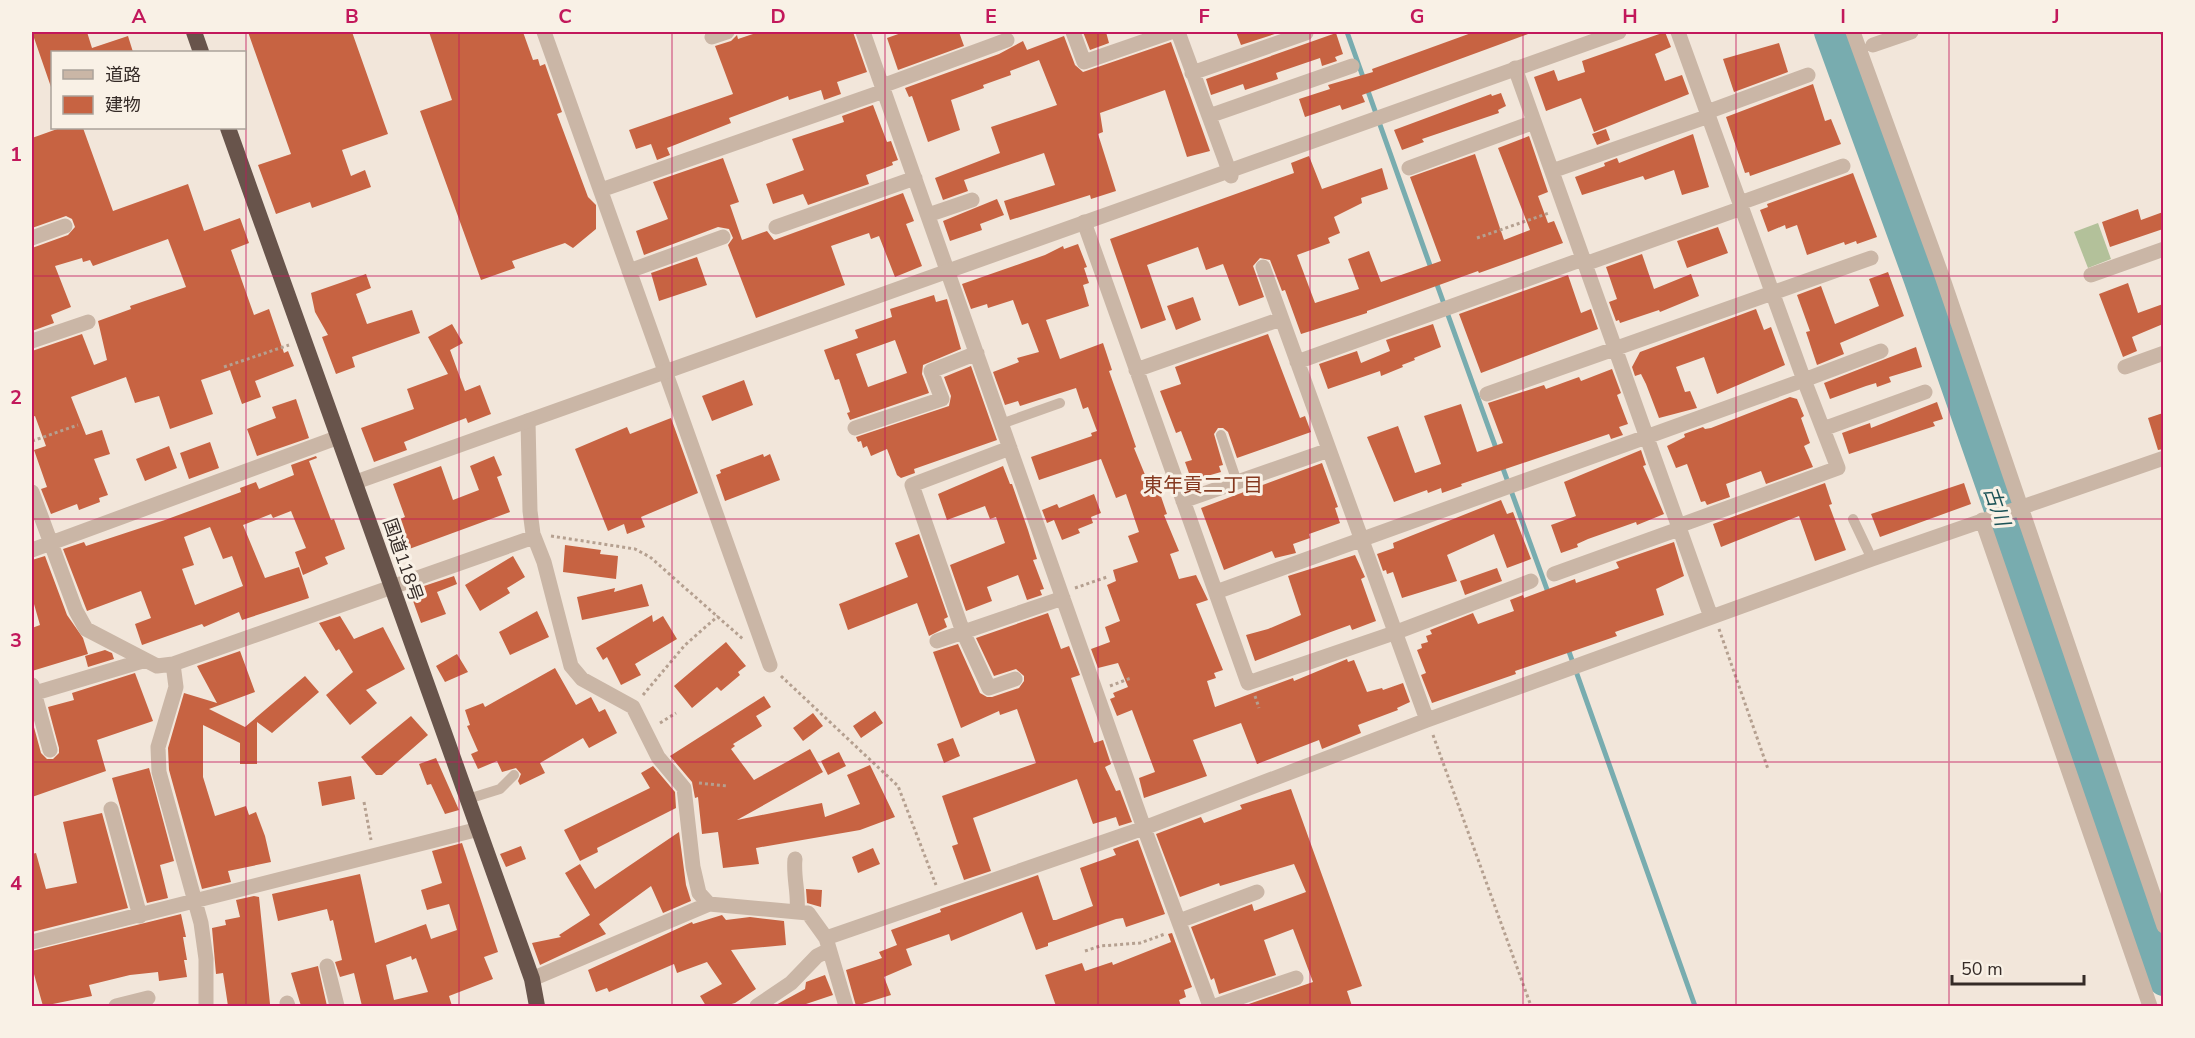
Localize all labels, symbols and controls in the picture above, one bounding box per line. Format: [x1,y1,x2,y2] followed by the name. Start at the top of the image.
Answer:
[132,3,147,30] text: A
[345,3,359,30] text: B
[558,3,572,30] text: C
[770,3,786,30] text: D
[985,3,997,30] text: E
[1198,3,1210,30] text: F
[1410,3,1424,30] text: G
[1622,3,1638,30] text: H
[1840,3,1846,30] text: I
[2051,3,2060,30] text: J
[51,51,246,129] legend
[105,63,141,87] text: 道路
[105,93,141,117] text: 建物
[10,141,22,168] text: 1
[10,384,22,411] text: 2
[1143,472,1263,499] district label: 東年貢二丁目
[1977,483,2016,531] water label: 古川
[378,515,428,605] street label: 国道118号
[10,627,22,654] text: 3
[10,870,22,897] text: 4
[1952,948,2084,986] scale bar
[1961,957,2003,981] text: 50 m

